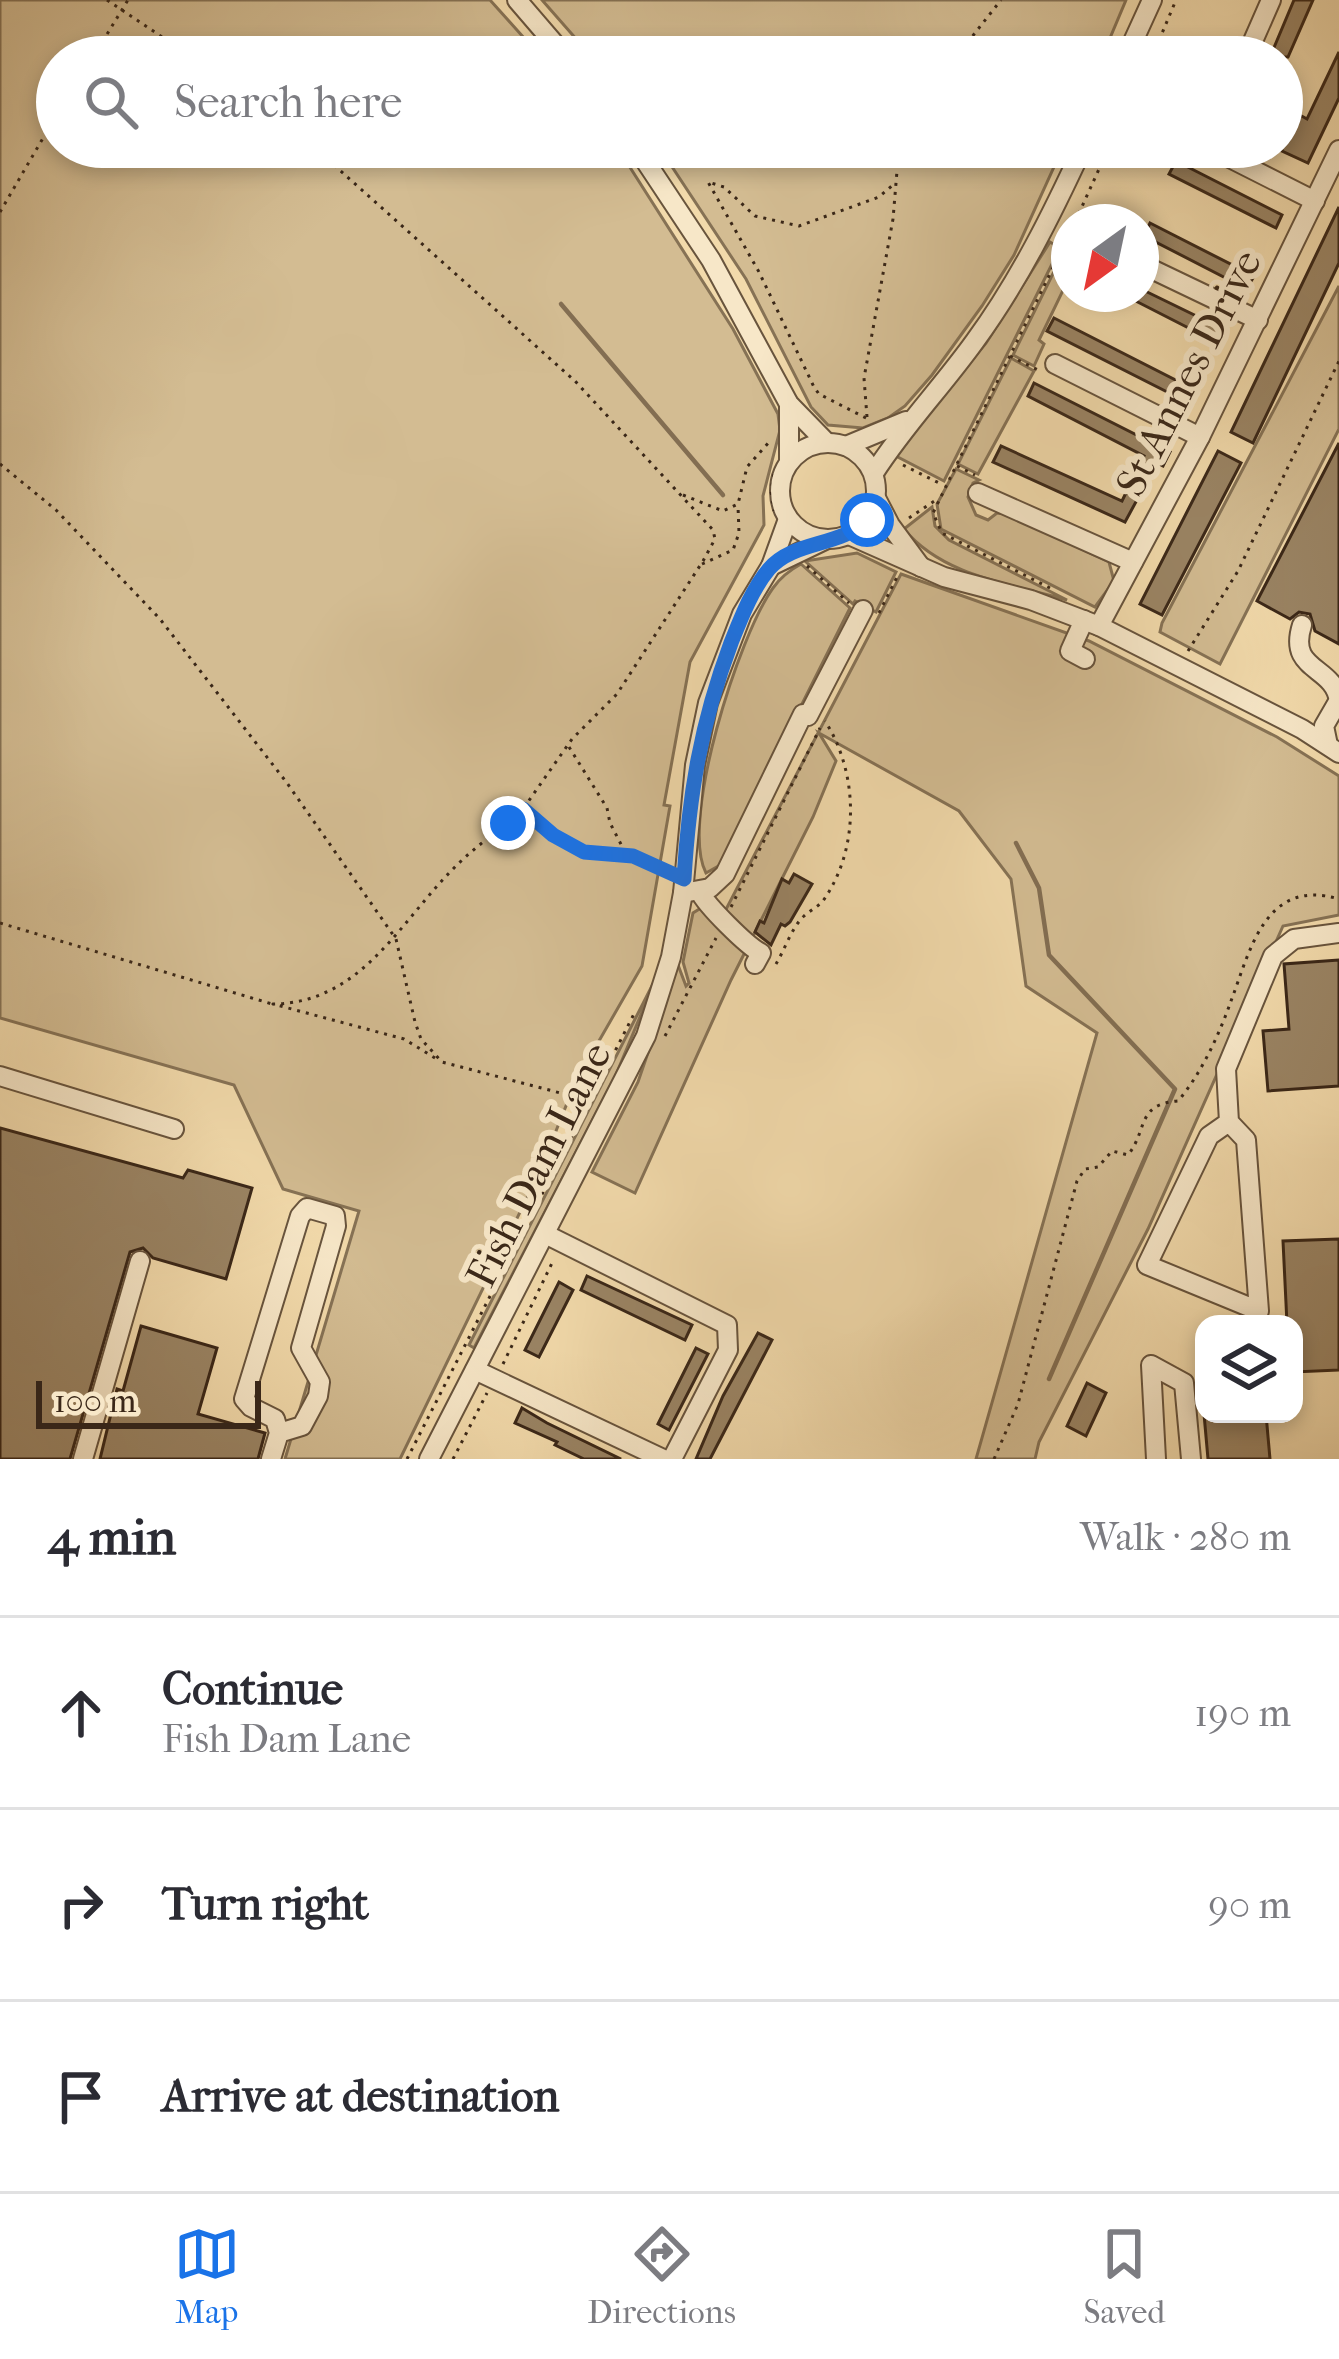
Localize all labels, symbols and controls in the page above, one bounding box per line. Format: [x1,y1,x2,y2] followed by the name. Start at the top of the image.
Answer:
[36,36,1303,168] search box
[78,69,144,135] icon: search
[174,76,402,129] text: Search here
[1051,204,1159,312] north arrow
[1106,242,1272,504] street label: St Annes Drive
[840,493,894,547] route start
[481,796,535,850] route end
[456,1034,622,1296] street label: Fish Dam Lane
[1195,1315,1303,1423] map controls
[1195,1315,1303,1423] button: layers
[36,1375,261,1428] scale bar
[54,1382,137,1421] text: 100 m
[48,1507,176,1567] text: 4 min
[1080,1514,1291,1560] text: Walk · 280 m
[162,1663,343,1716] text: Continue
[48,1680,114,1746] icon: ahead
[1194,1690,1291,1736] text: 190 m
[162,1716,411,1762] text: Fish Dam Lane
[48,1872,114,1938] icon: right
[162,1878,369,1931] text: Turn right
[1208,1882,1291,1928] text: 90 m
[48,2064,114,2130] icon: arrive
[162,2070,559,2123] text: Arrive at destination
[174,2221,240,2332] tab: Map
[587,2221,736,2332] tab: Directions
[1083,2221,1165,2332] tab: Saved

